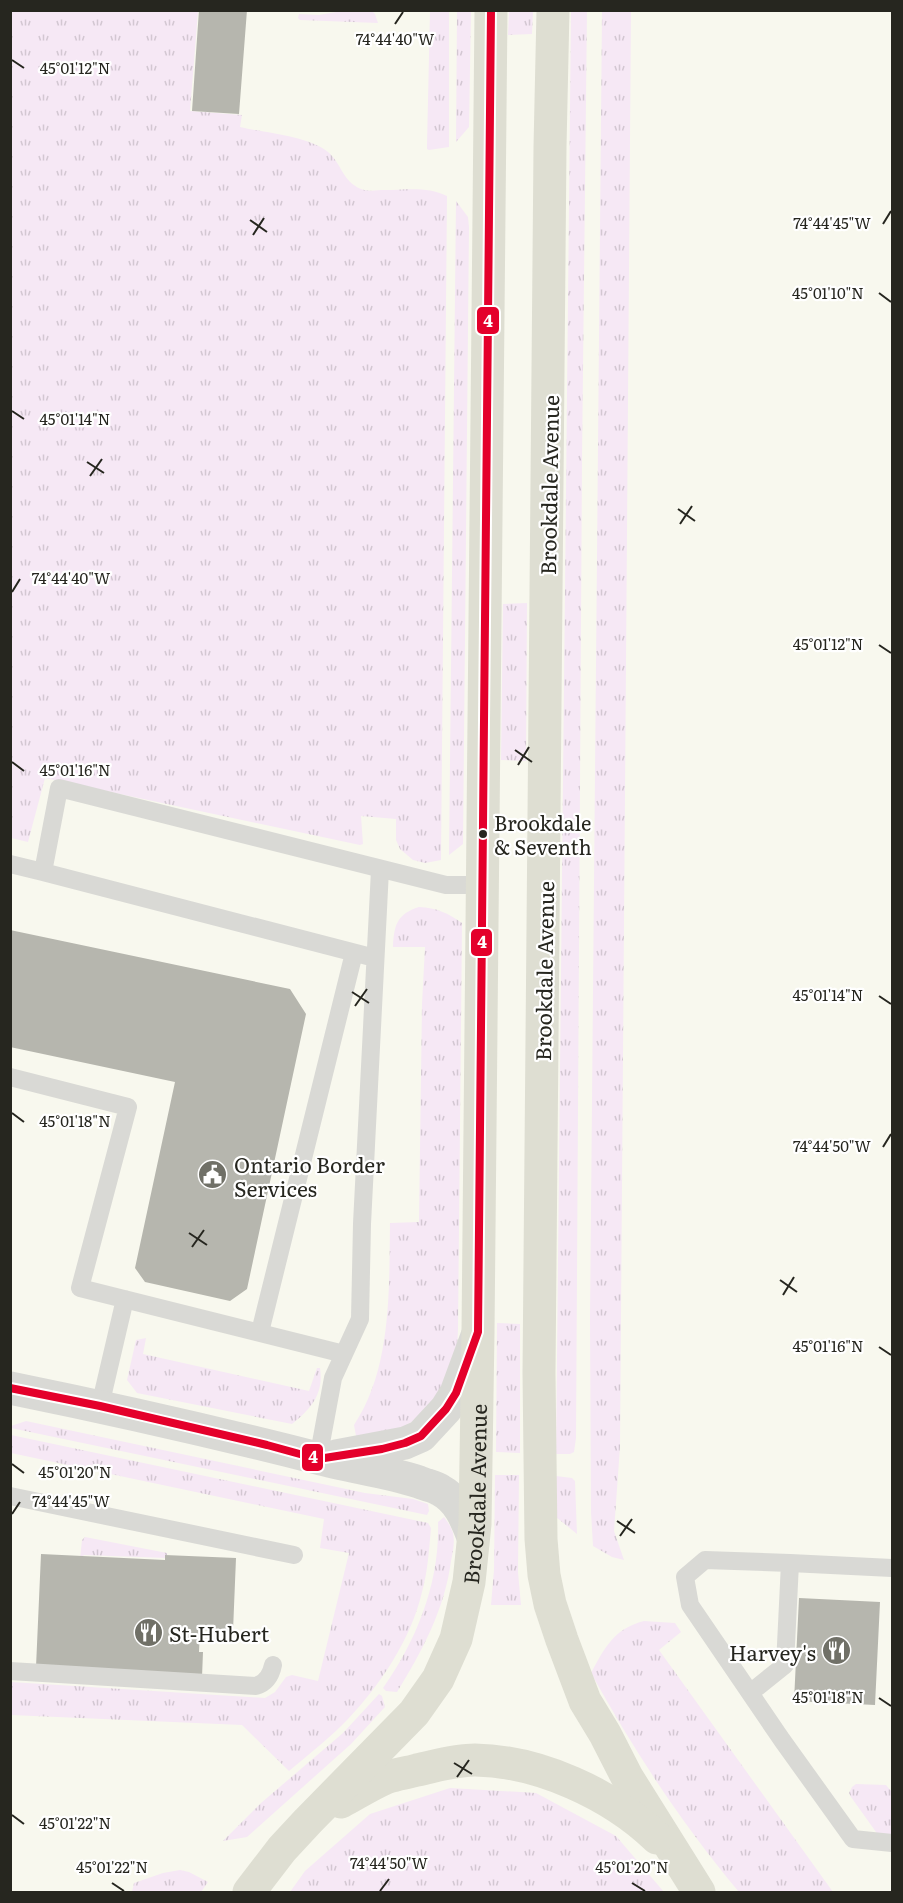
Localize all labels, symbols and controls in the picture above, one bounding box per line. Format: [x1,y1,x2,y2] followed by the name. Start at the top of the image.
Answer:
[356,27,435,50] text: 74°44'40"W
[40,56,110,79] text: 45°01'12"N
[793,211,871,234] text: 74°44'45"W
[792,281,864,304] text: 45°01'10"N
[476,306,500,335] line badge: 4
[483,308,493,332] text: 4
[531,395,565,575] street label: Brookdale Avenue
[40,407,110,430] text: 45°01'14"N
[32,566,111,589] text: 74°44'40"W
[793,632,863,655] text: 45°01'12"N
[39,758,111,781] text: 45°01'16"N
[494,807,592,861] place label: Brookdale & Seventh
[477,828,489,840] marker: Brookdale & Seventh
[526,881,560,1061] street label: Brookdale Avenue
[470,928,493,957] line badge: 4
[477,929,487,953] text: 4
[793,983,863,1006] text: 45°01'14"N
[39,1109,111,1132] text: 45°01'18"N
[793,1134,872,1157] text: 74°44'50"W
[234,1148,385,1203] place label: Ontario Border Services
[197,1159,229,1191] public building icon: Ontario Border Services
[792,1334,864,1357] text: 45°01'16"N
[453,1403,492,1585] street label: Brookdale Avenue
[301,1443,324,1472] line badge: 4
[308,1444,318,1468] text: 4
[38,1460,112,1483] text: 45°01'20"N
[32,1489,110,1512] text: 74°44'45"W
[132,1616,164,1648] restaurant icon: St-Hubert
[169,1617,270,1648] place label: St-Hubert
[821,1635,853,1667] restaurant icon: Harvey's
[729,1636,816,1667] place label: Harvey's
[792,1685,864,1708] text: 45°01'18"N
[39,1811,111,1834] text: 45°01'22"N
[350,1851,429,1874] text: 74°44'50"W
[76,1855,148,1878] text: 45°01'22"N
[595,1855,669,1878] text: 45°01'20"N

